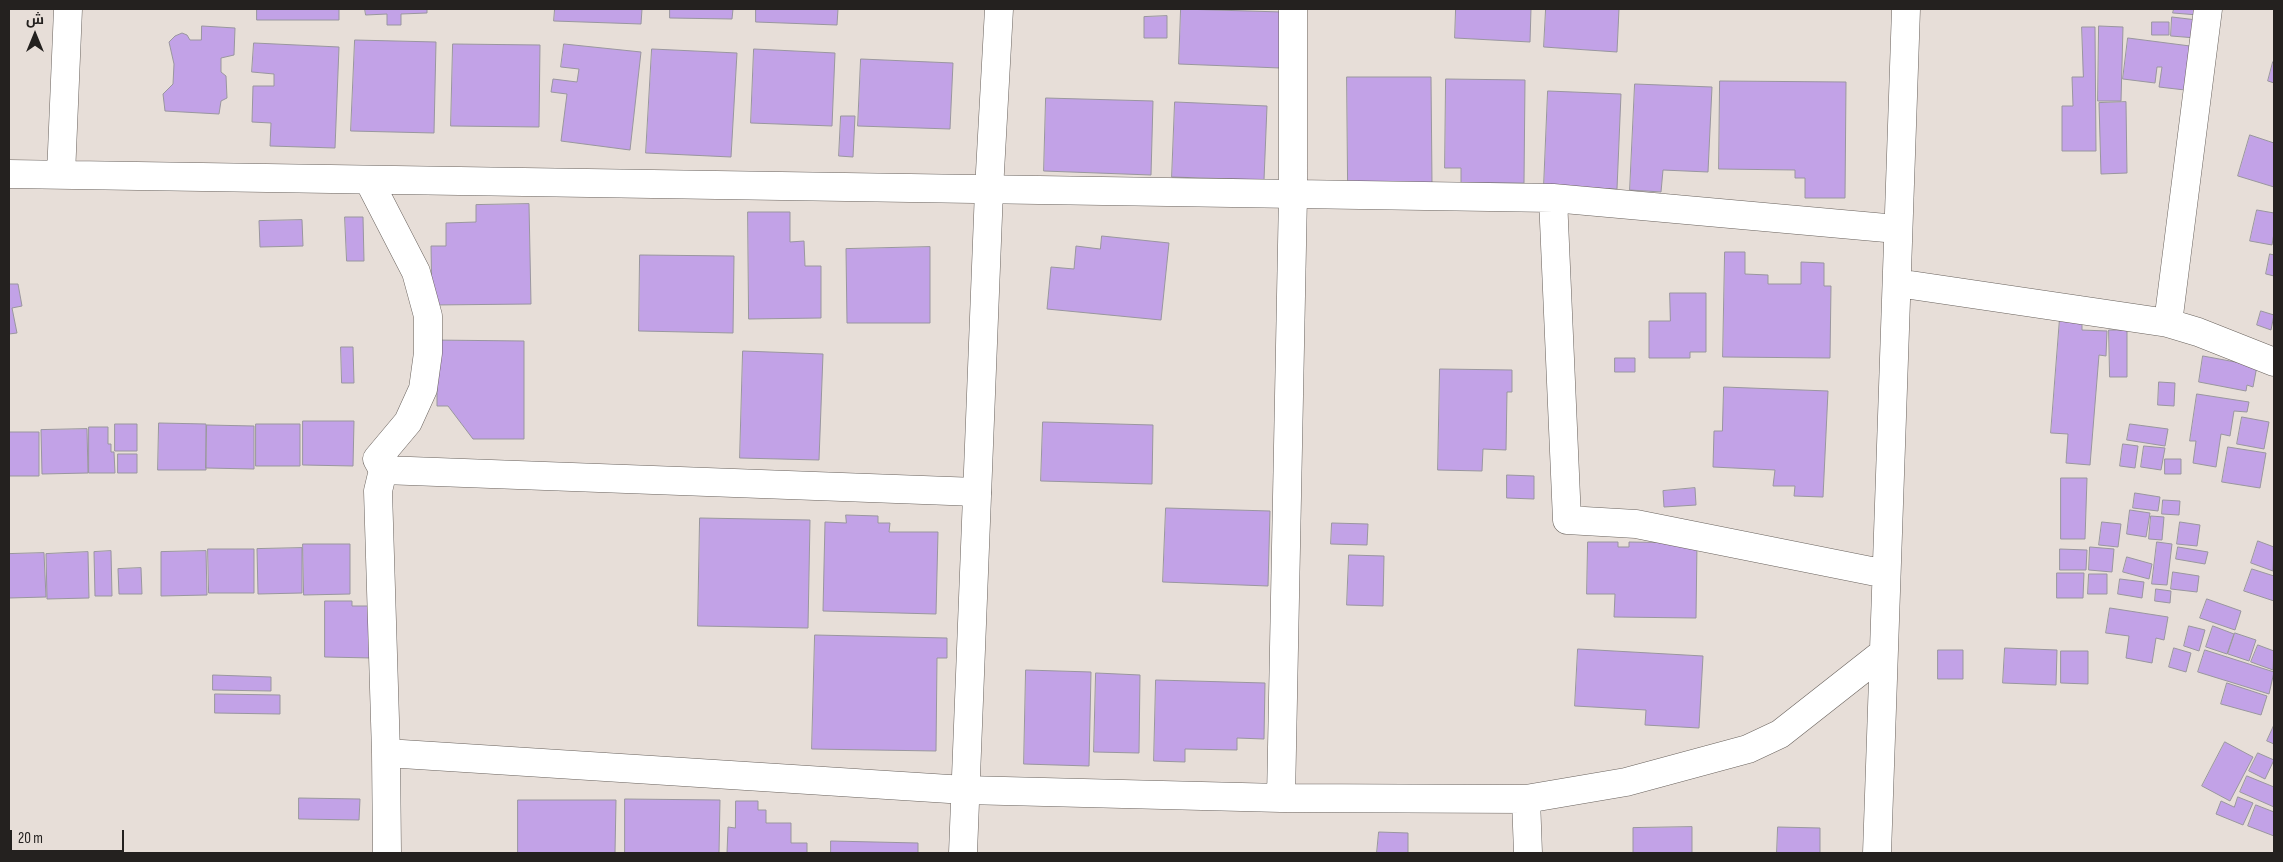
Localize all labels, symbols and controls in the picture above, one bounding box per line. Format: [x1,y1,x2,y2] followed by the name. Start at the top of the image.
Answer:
[10,10,60,60] north arrow
[26,11,44,28] text: ش
[12,820,126,852] scale bar
[18,829,43,848] text: 20 m

